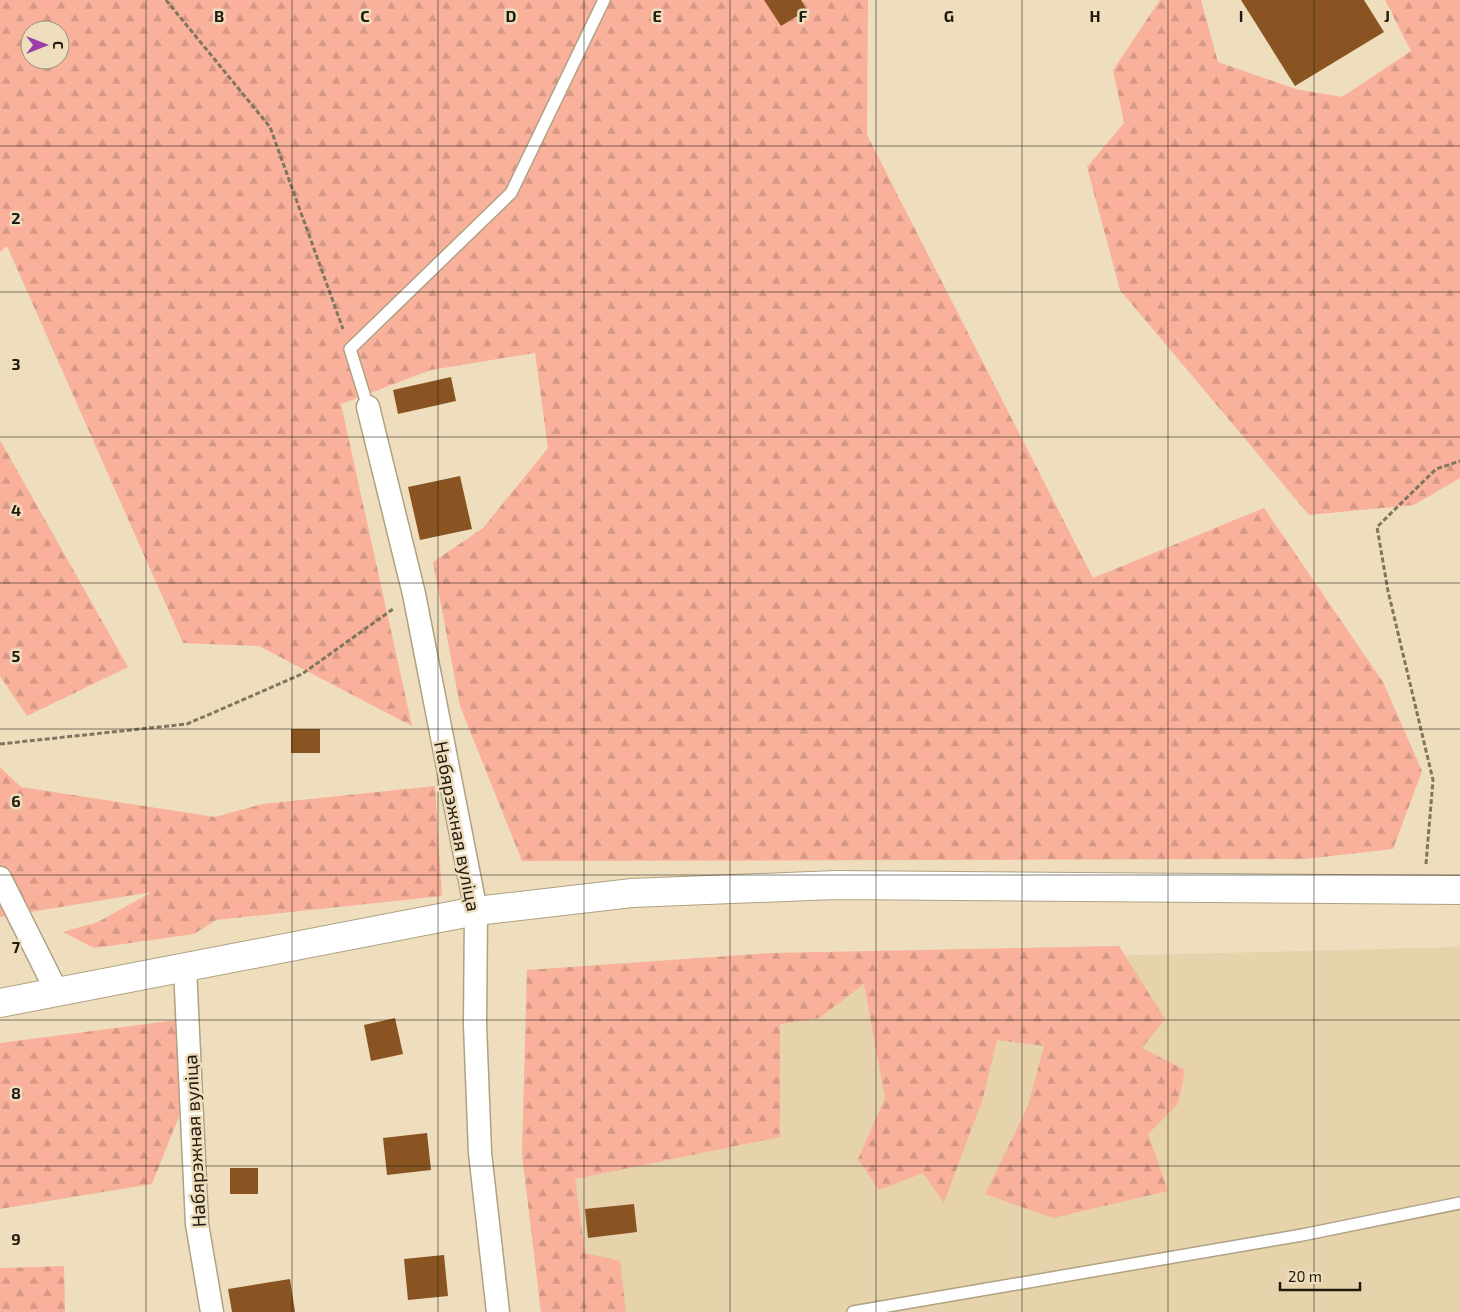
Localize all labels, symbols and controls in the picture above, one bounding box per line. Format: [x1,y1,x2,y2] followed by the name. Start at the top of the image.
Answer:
[214,6,224,25] text: B
[360,6,370,25] text: C
[506,6,517,25] text: D
[652,6,662,25] text: E
[799,6,808,25] text: F
[944,6,954,25] text: G
[1089,6,1101,25] text: H
[1239,6,1243,25] text: I
[1384,6,1390,25] text: J
[20,20,70,70] north arrow
[50,41,67,49] text: С
[11,208,21,227] text: 2
[11,354,21,373] text: 3
[11,500,21,519] text: 4
[12,646,21,665] text: 5
[429,739,486,913] street label: Набярэжная вуліца
[11,791,21,810] text: 6
[12,937,21,956] text: 7
[178,1054,211,1228] street label: Набярэжная вуліца
[11,1083,21,1102] text: 8
[11,1229,21,1248] text: 9
[1280,1260,1360,1292] scale bar
[1288,1267,1322,1285] text: 20 m

